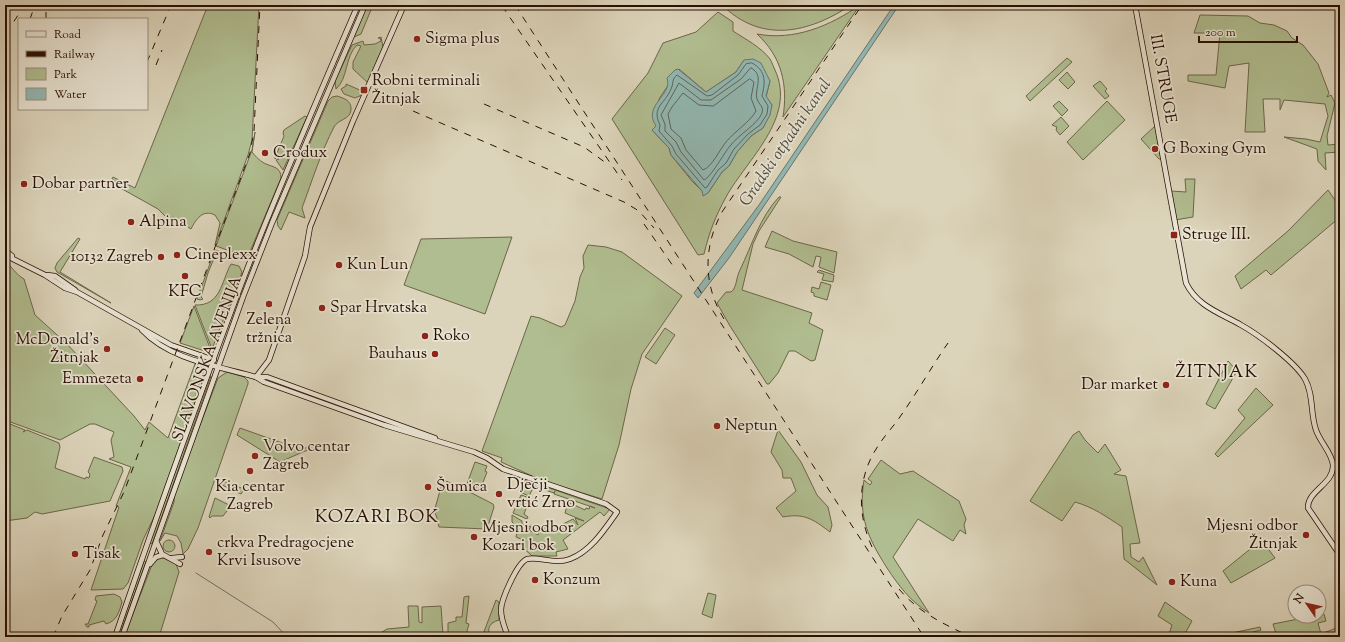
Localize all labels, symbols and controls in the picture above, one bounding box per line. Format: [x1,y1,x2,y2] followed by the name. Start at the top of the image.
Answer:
[18,18,148,110] legend
[1199,18,1297,44] scale bar
[1205,24,1236,42] text: 200 m
[54,26,81,44] text: Road
[425,28,499,51] place label: Sigma plus
[1143,33,1181,126] street label: III. STRUGE
[412,34,422,44] marker: Sigma plus
[54,46,95,64] text: Railway
[54,66,77,84] text: Park
[372,70,481,111] place label: Robni terminali Žitnjak
[734,74,838,212] water label: Gradski otpadni kanal
[359,85,369,95] marker: Robni terminali Žitnjak
[54,86,87,104] text: Water
[1163,138,1266,161] place label: G Boxing Gym
[273,142,328,165] place label: Crodux
[1150,144,1160,154] marker: G Boxing Gym
[260,148,270,158] marker: Crodux
[32,173,129,196] place label: Dobar partner
[19,179,29,189] marker: Dobar partner
[139,211,187,234] place label: Alpina
[126,217,136,227] marker: Alpina
[1182,224,1251,247] place label: Struge III.
[1169,230,1179,240] marker: Struge III.
[185,244,257,267] place label: Cineplexx
[71,246,153,269] place label: 10132 Zagreb
[172,250,182,260] marker: Cineplexx
[156,252,166,262] marker: 10132 Zagreb
[347,254,409,277] place label: Kun Lun
[334,260,344,270] marker: Kun Lun
[180,271,190,281] marker: KFC
[167,273,249,445] street label: SLAVONSKA AVENIJA
[168,281,202,304] place label: KFC
[330,297,428,320] place label: Spar Hrvatska
[264,299,274,309] marker: Zelena tržnica
[317,303,327,313] marker: Spar Hrvatska
[246,309,293,350] place label: Zelena tržnica
[433,325,470,348] place label: Roko
[16,329,99,370] place label: McDonald's Žitnjak
[420,331,430,341] marker: Roko
[369,343,427,366] place label: Bauhaus
[102,344,112,354] marker: McDonald's Žitnjak
[430,349,440,359] marker: Bauhaus
[1176,360,1258,386] district label: ŽITNJAK
[62,368,133,391] place label: Emmezeta
[135,374,145,384] marker: Emmezeta
[1081,374,1159,397] place label: Dar market
[1161,380,1171,390] marker: Dar market
[725,415,778,438] place label: Neptun
[712,421,722,431] marker: Neptun
[263,436,350,477] place label: Volvo centar Zagreb
[250,451,260,461] marker: Volvo centar Zagreb
[245,466,255,476] marker: Kia centar Zagreb
[507,474,575,515] place label: Dječji vrtić Zrno
[215,476,285,517] place label: Kia centar Zagreb
[436,476,488,499] place label: Šumica
[423,482,433,492] marker: Šumica
[494,489,504,499] marker: Dječji vrtić Zrno
[315,505,439,531] district label: KOZARI BOK
[1206,515,1298,556] place label: Mjesni odbor Žitnjak
[482,517,574,558] place label: Mjesni odbor Kozari bok
[1301,530,1311,540] marker: Mjesni odbor Žitnjak
[217,532,354,573] place label: crkva Predragocjene Krvi Isusove
[469,532,479,542] marker: Mjesni odbor Kozari bok
[83,543,121,566] place label: Tisak
[204,547,214,557] marker: crkva Predragocjene Krvi Isusove
[70,549,80,559] marker: Tisak
[543,569,601,592] place label: Konzum
[1180,571,1218,594] place label: Kuna
[530,575,540,585] marker: Konzum
[1167,577,1177,587] marker: Kuna
[1287,584,1327,624] north arrow
[1290,591,1309,608] text: N

